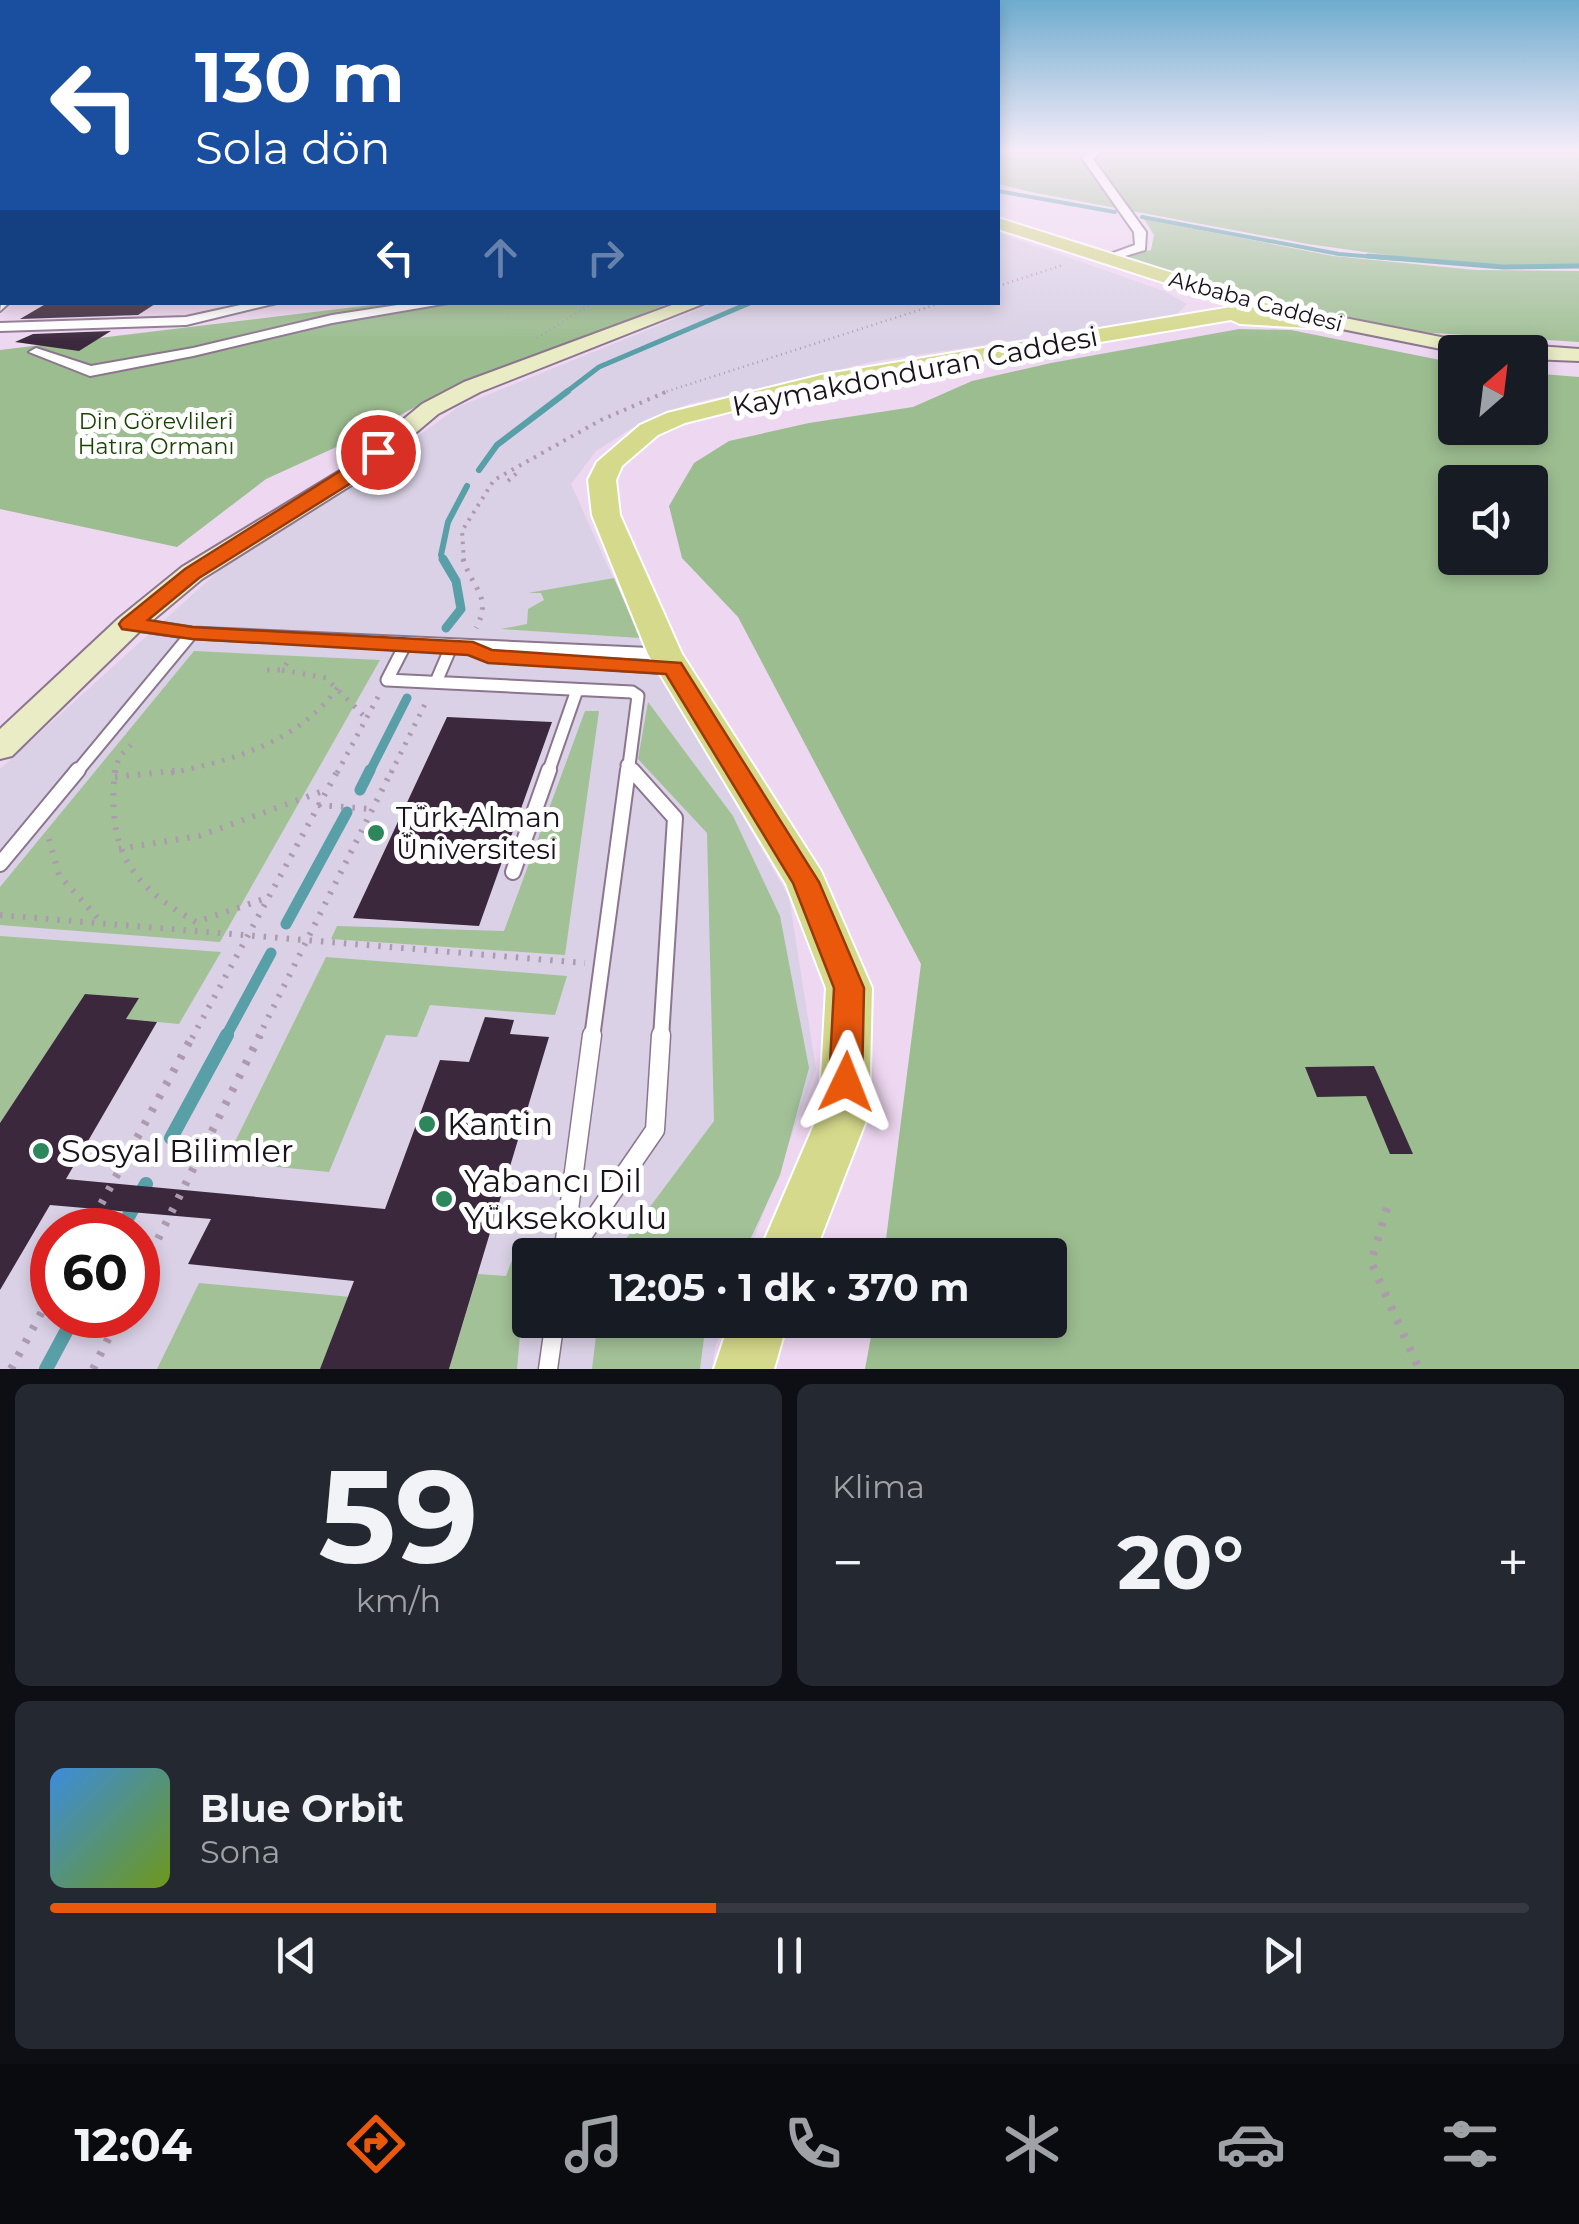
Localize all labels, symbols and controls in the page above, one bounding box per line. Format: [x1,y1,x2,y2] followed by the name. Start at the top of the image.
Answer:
[195,34,405,120] text: 130 m
[30,40,160,170] icon: left
[195,120,390,175] text: Sola dön
[368,230,423,285] icon: left
[473,230,528,285] icon: ahead
[578,230,633,285] icon: right
[1166,265,1346,338] street label: Akbaba Caddesi
[729,319,1101,423] street label: Kaymakdonduran Caddesi
[1438,335,1548,445] north arrow
[1438,335,1548,575] map controls
[78,408,234,460] park label: Din Görevlileri Hatıra Ormanı
[336,410,421,495] pin
[351,425,406,480] icon: arrive
[1438,465,1548,575] button: sound
[396,800,561,866] place label: Türk-Alman Üniversitesi
[365,822,387,844] marker: Türk-Alman Üniversitesi
[794,1030,898,1134] position arrow
[447,1104,553,1143] place label: Kantin
[416,1113,438,1135] marker: Kantin
[61,1131,294,1170] place label: Sosyal Bilimler
[30,1140,52,1162] marker: Sosyal Bilimler
[464,1161,667,1237] place label: Yabancı Dil Yüksekokulu
[433,1188,455,1210] marker: Yabancı Dil Yüksekokulu
[30,1208,160,1338] speed limit sign: 60
[610,1264,969,1311] text: 12:05 · 1 dk · 370 m
[318,1436,479,1595] text: 59
[832,1467,925,1506] text: Klima
[1117,1516,1244,1608] text: 20°
[832,1529,864,1596] text: −
[1497,1529,1529,1596] text: +
[356,1581,441,1620] text: km/h
[200,1785,404,1832] text: Blue Orbit
[200,1832,280,1871] text: Sona
[269,1928,324,1983] icon: previous
[762,1928,817,1983] icon: pause
[1255,1928,1310,1983] icon: next
[341,2109,411,2179] icon: directions
[559,2109,629,2179] icon: music
[778,2109,848,2179] icon: phone
[997,2109,1067,2179] icon: climate
[1216,2109,1286,2179] icon: car
[1435,2109,1505,2179] icon: filters
[74,2117,192,2172] text: 12:04

